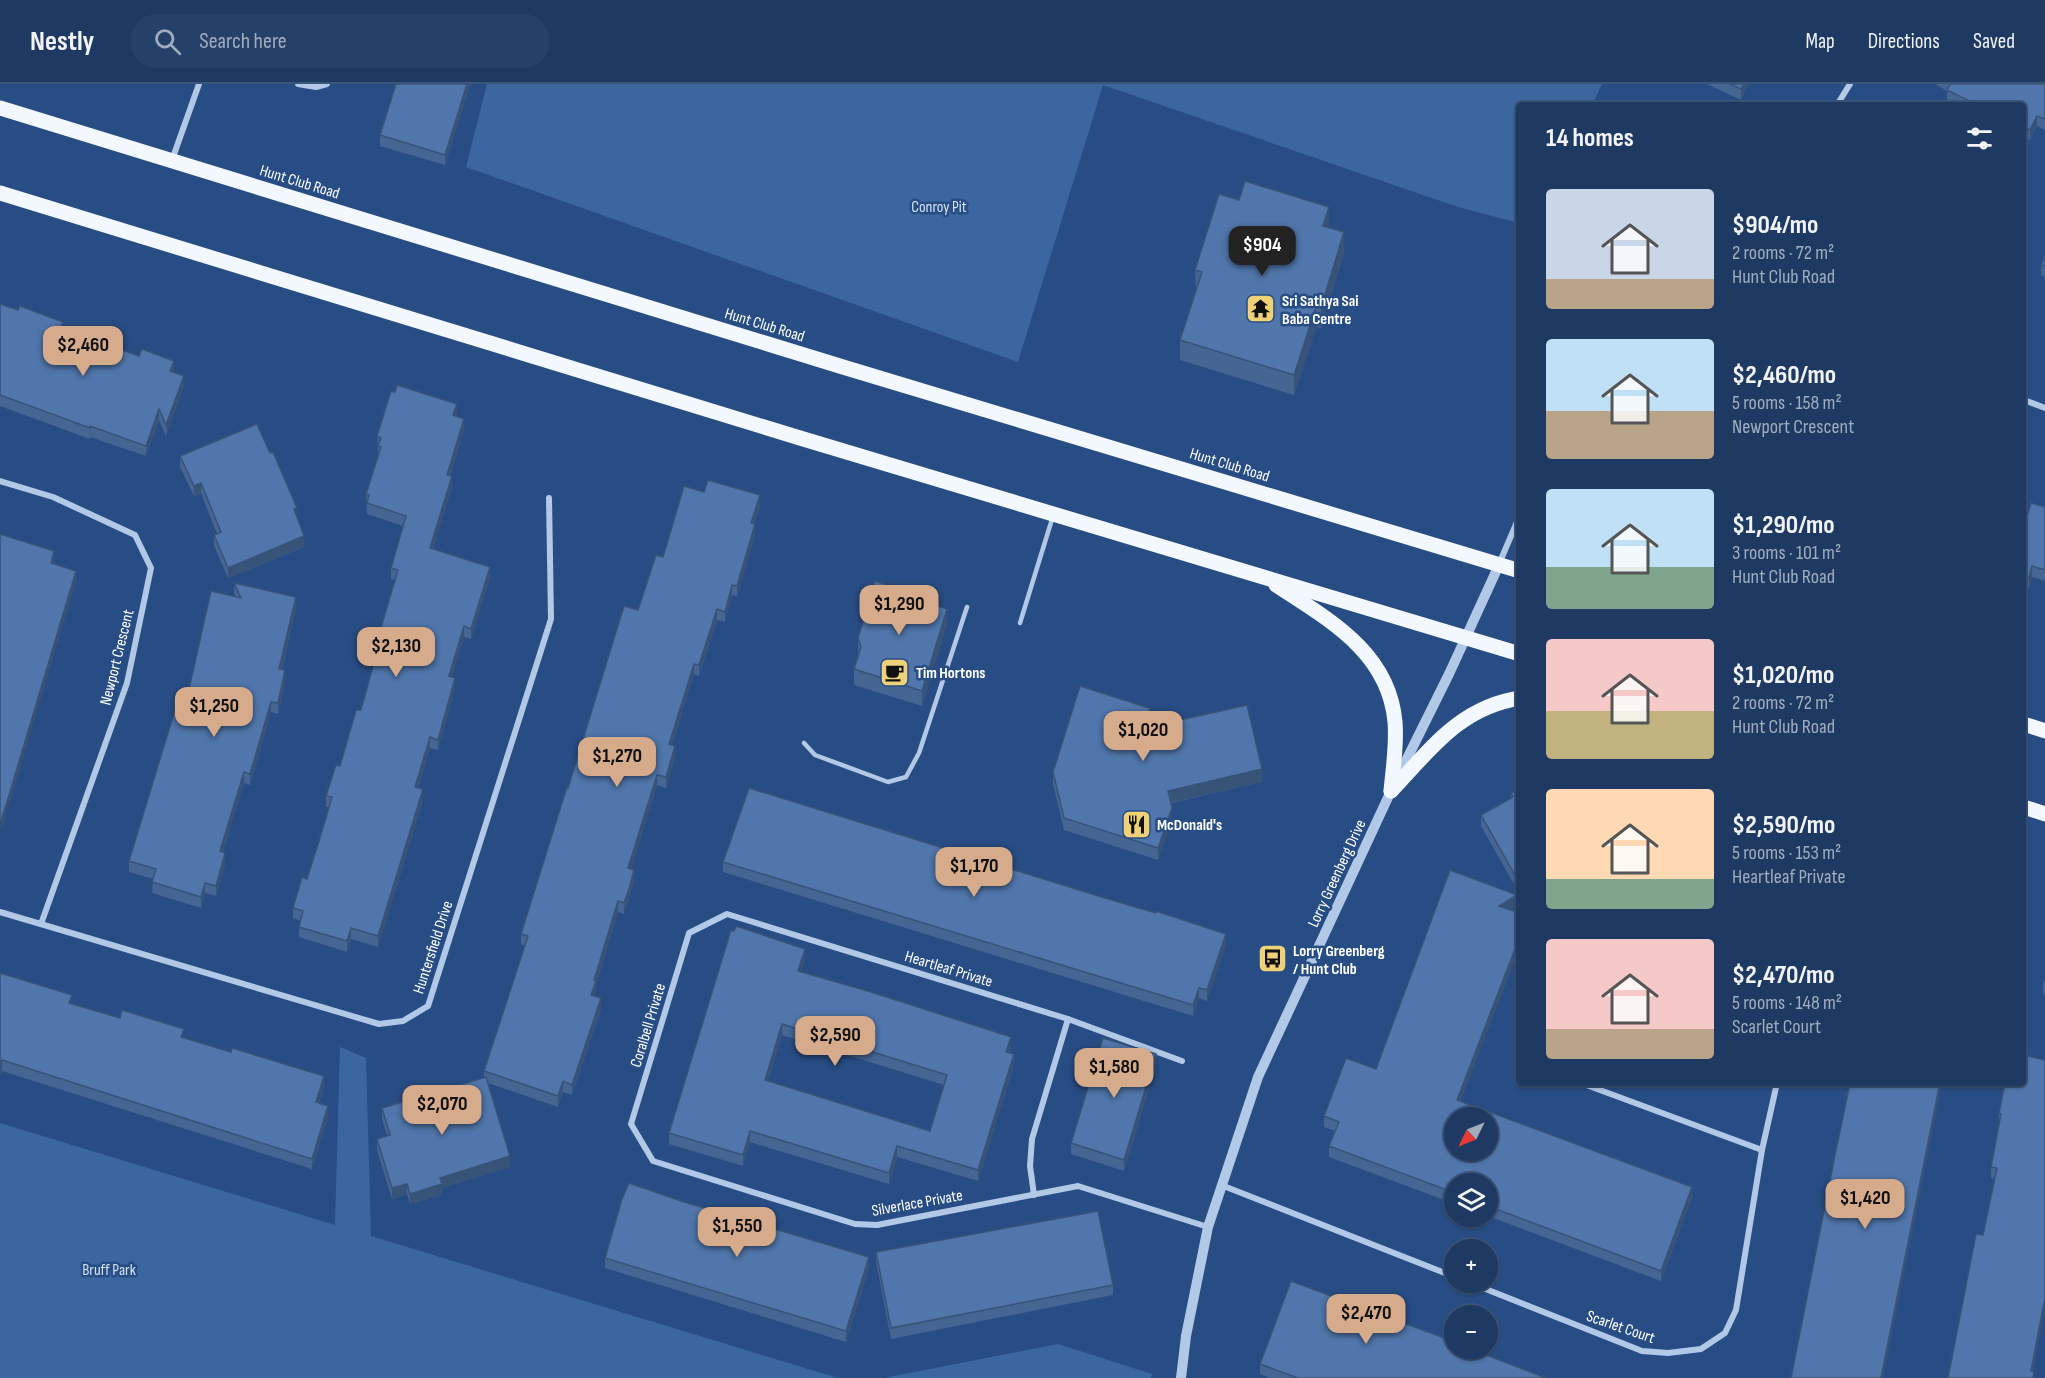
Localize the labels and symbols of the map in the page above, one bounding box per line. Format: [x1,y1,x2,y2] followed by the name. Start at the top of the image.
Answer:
[257,161,342,204] street label: Hunt Club Road
[911,198,967,217] park label: Conroy Pit
[1226,226,1298,277] pin: $904
[1282,292,1359,329] place label: Sri Sathya Sai Baba Centre
[1245,293,1277,325] temple icon: Sri Sathya Sai Baba Centre
[722,304,807,347] street label: Hunt Club Road
[34,326,132,377] pin: $2,460
[1187,444,1272,487] street label: Hunt Club Road
[850,585,948,636] pin: $1,290
[96,607,139,707] street label: Newport Crescent
[347,627,445,678] pin: $2,130
[879,656,911,688] cafe icon: Tim Hortons
[916,664,985,683] place label: Tim Hortons
[165,687,263,738] pin: $1,250
[1094,711,1192,762] pin: $1,020
[568,737,666,788] pin: $1,270
[1120,808,1152,840] restaurant icon: McDonald's
[1157,816,1222,835] place label: McDonald's
[1304,817,1371,930] street label: Lorry Greenberg Drive
[925,847,1023,898] pin: $1,170
[409,899,457,996] street label: Huntersfield Drive
[1293,942,1385,979] place label: Lorry Greenberg / Hunt Club
[1256,943,1288,975] bus stop icon: Lorry Greenberg / Hunt Club
[902,947,995,992] street label: Heartleaf Private
[627,981,670,1070] street label: Coralbell Private
[786,1016,884,1067] pin: $2,590
[1065,1048,1163,1099] pin: $1,580
[393,1085,491,1136] pin: $2,070
[1444,1107,1498,1161] north arrow
[1816,1179,1914,1230] pin: $1,420
[870,1186,964,1221] street label: Silverlace Private
[688,1207,786,1258] pin: $1,550
[82,1261,136,1280] park label: Bruff Park
[1317,1294,1415,1345] pin: $2,470
[1584,1307,1657,1348] street label: Scarlet Court

